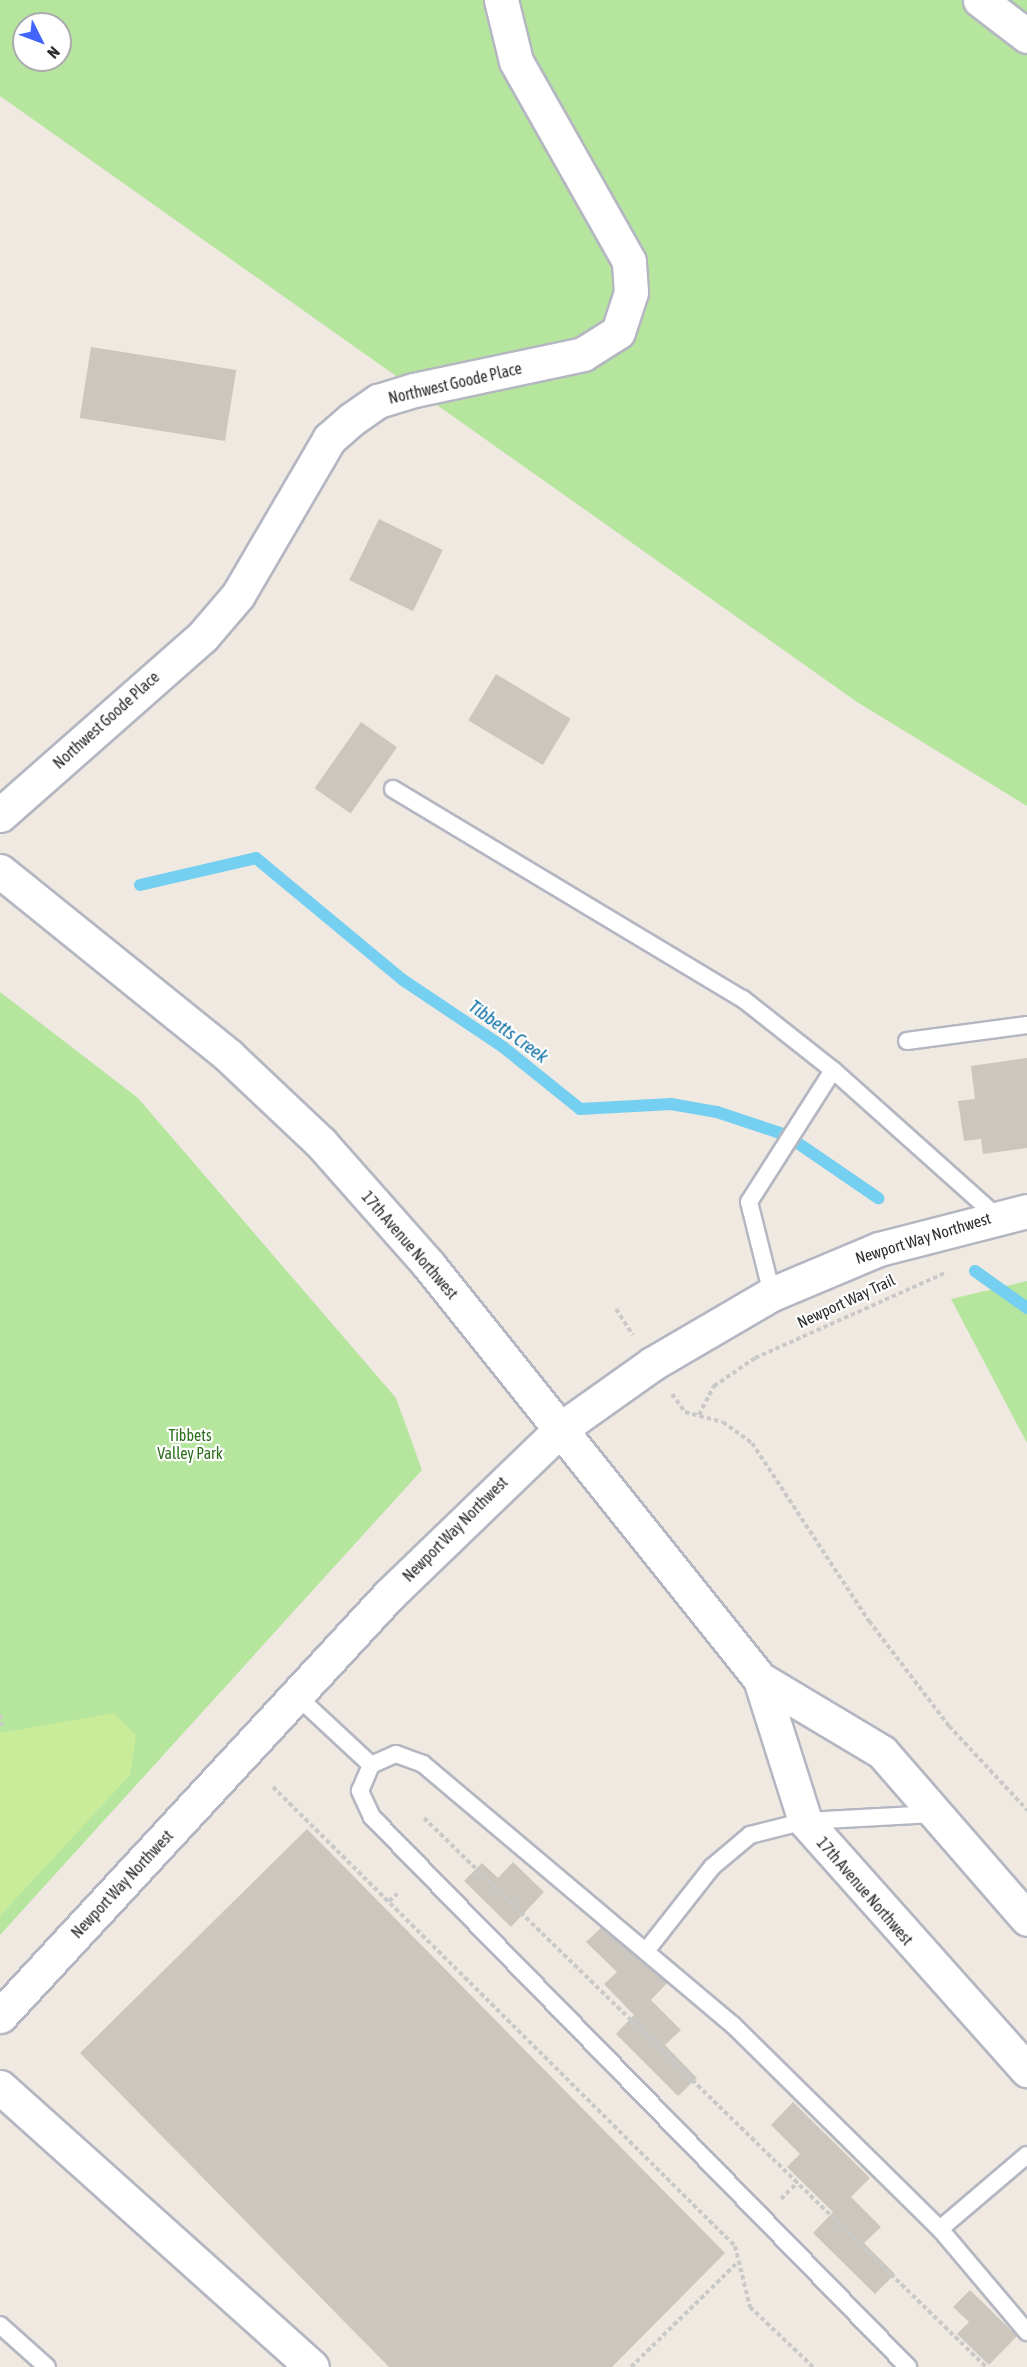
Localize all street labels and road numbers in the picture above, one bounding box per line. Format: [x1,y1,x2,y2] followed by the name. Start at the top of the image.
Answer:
[386,358,524,408] street label: Northwest Goode Place
[49,667,163,773] street label: Northwest Goode Place
[358,1187,462,1303] street label: 17th Avenue Northwest
[853,1208,993,1268] street label: Newport Way Northwest
[794,1270,898,1332] street label: Newport Way Trail
[398,1472,512,1586] street label: Newport Way Northwest
[67,1826,177,1942] street label: Newport Way Northwest
[813,1833,917,1949] street label: 17th Avenue Northwest

